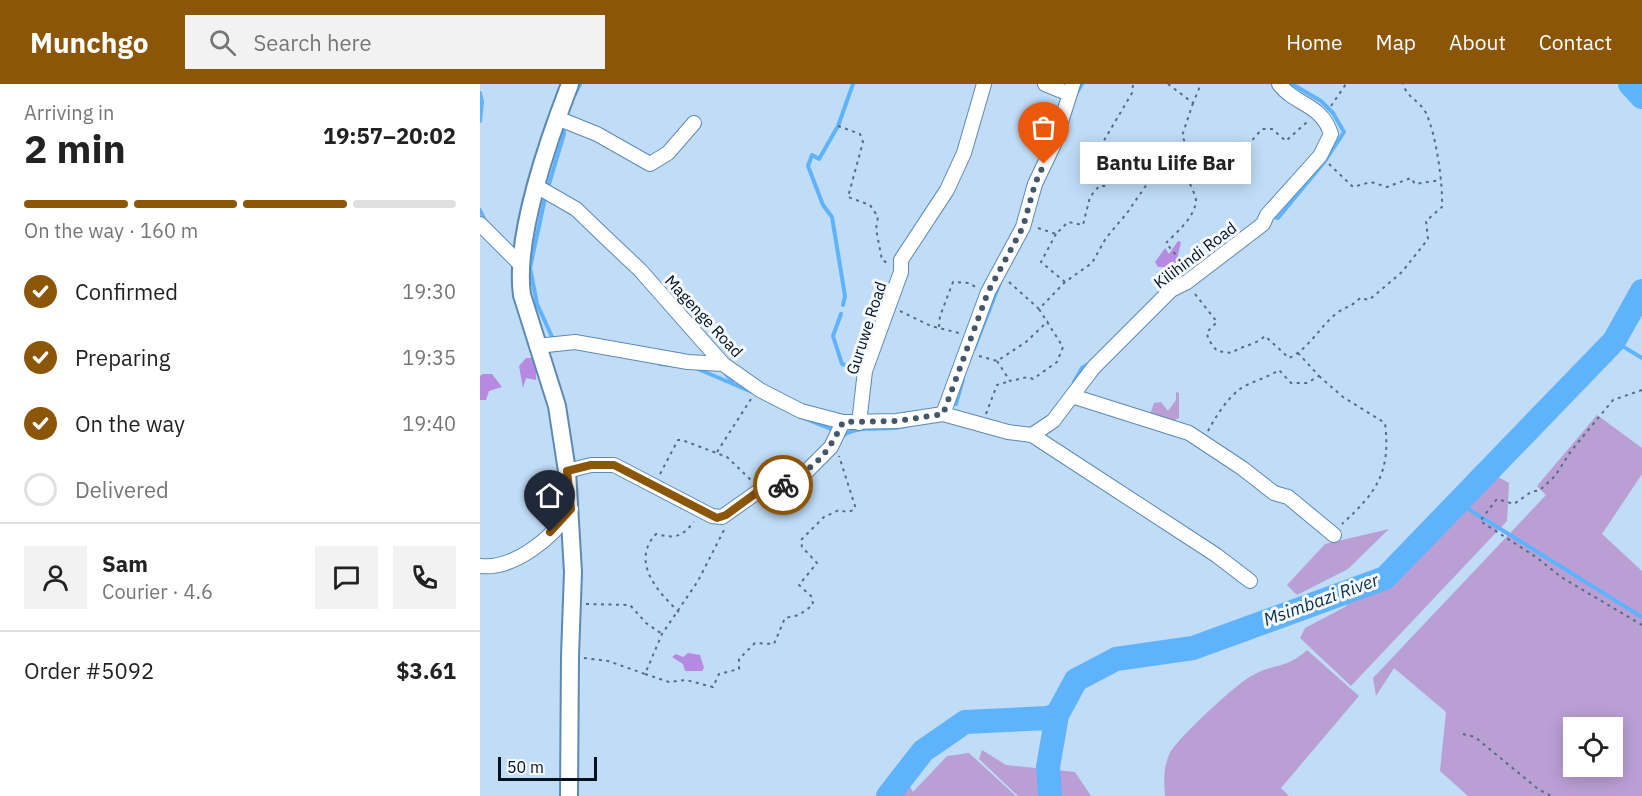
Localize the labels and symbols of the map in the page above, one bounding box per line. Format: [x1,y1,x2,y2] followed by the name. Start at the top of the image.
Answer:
[1018,102,1069,164] pin
[1080,143,1251,185] callout: Bantu Liife Bar
[1150,217,1240,293] street label: Kilihindi Road
[661,271,747,361] street label: Magenge Road
[842,279,890,377] street label: Guruwe Road
[753,455,813,515] courier
[524,470,575,532] pin
[1260,568,1382,631] water label: Msimbazi River
[498,754,597,782] scale bar

